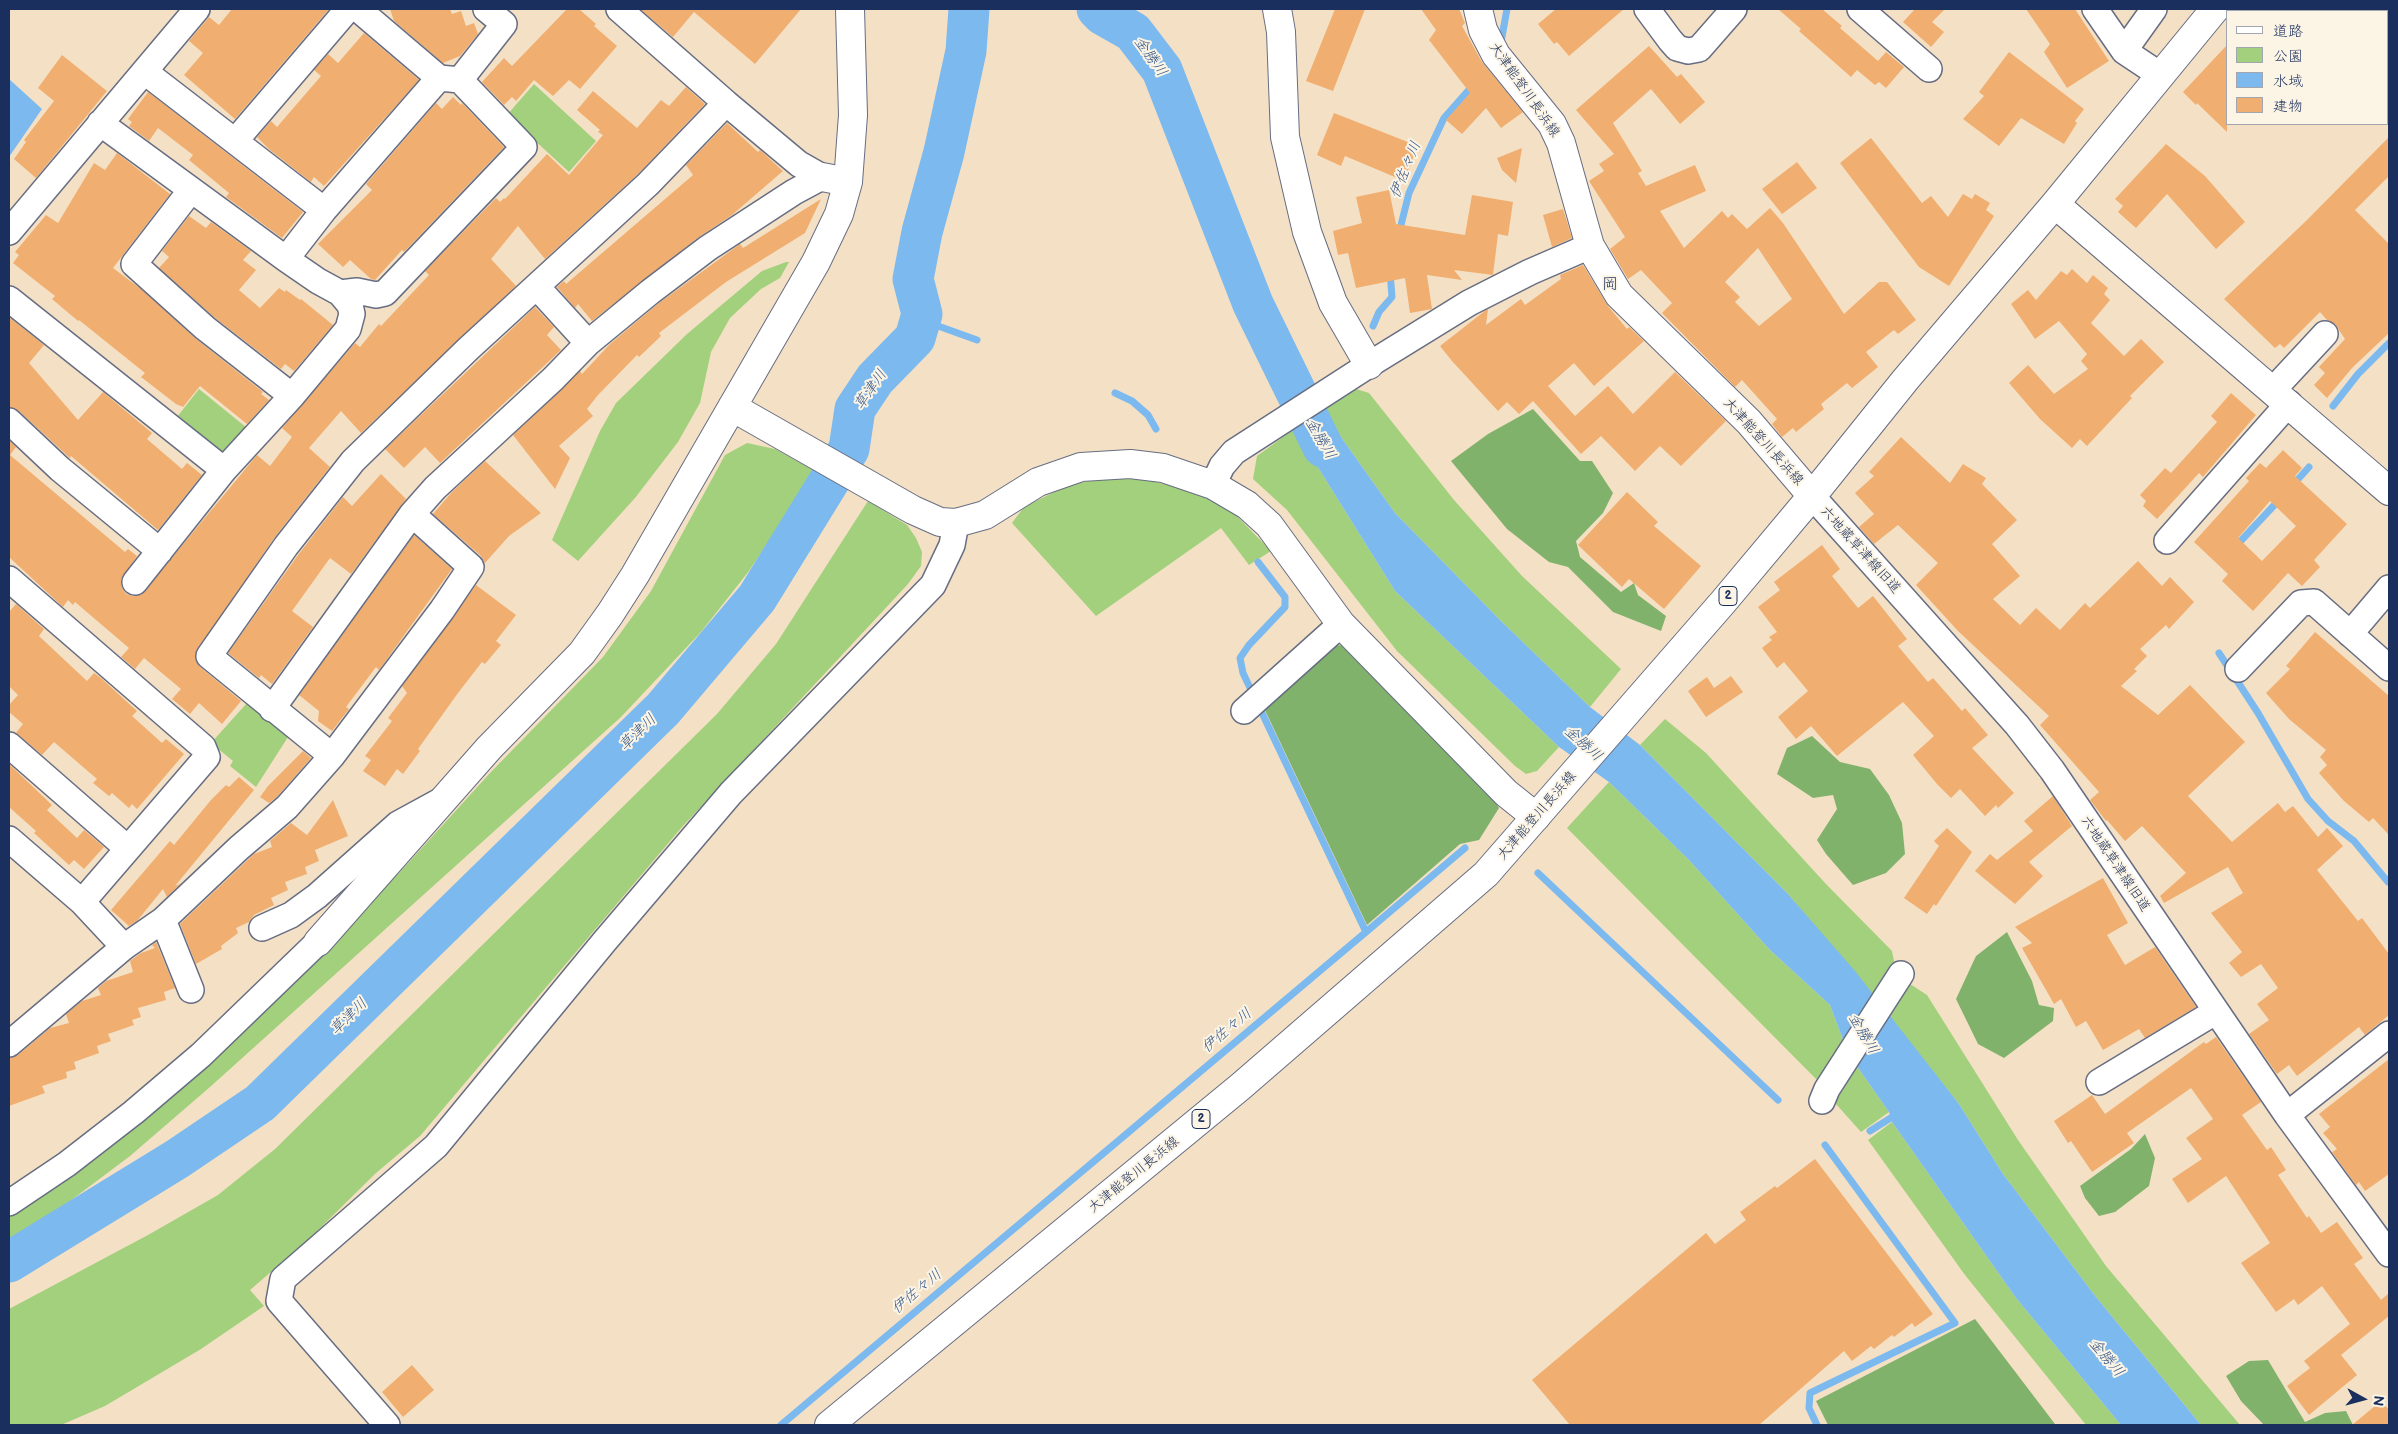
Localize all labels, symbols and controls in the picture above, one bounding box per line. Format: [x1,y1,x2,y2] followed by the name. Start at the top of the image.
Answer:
[2226,10,2388,125] legend
[2273,22,2303,41] text: 道路
[1130,33,1170,81] water label: 金勝川
[1485,39,1563,141] street label: 大津能登川長浜線
[2273,47,2303,66] text: 公園
[2273,72,2303,91] text: 水域
[2273,97,2303,116] text: 建物
[1386,139,1426,201] water label: 伊佐々川
[1602,275,1618,295] district label: 岡
[851,366,891,414] water label: 草津川
[1719,395,1807,489] street label: 大津能登川長浜線
[1301,415,1339,463] water label: 金勝川
[1816,503,1904,597] street label: 六地蔵草津線旧道
[1719,586,1737,606] road number: 2
[616,711,660,755] water label: 草津川
[1560,722,1606,766] water label: 金勝川
[1494,768,1580,864] street label: 大津能登川長浜線
[2077,813,2153,915] street label: 六地蔵草津線旧道
[327,995,371,1039] water label: 草津川
[1198,1005,1256,1057] water label: 伊佐々川
[1844,1010,1882,1058] water label: 金勝川
[1192,1110,1210,1128] road number: 2
[1085,1133,1183,1217] street label: 大津能登川長浜線
[888,1266,946,1318] water label: 伊佐々川
[2085,1335,2127,1381] water label: 金勝川
[2338,1374,2388,1424] north arrow
[2369,1395,2387,1407] text: N

